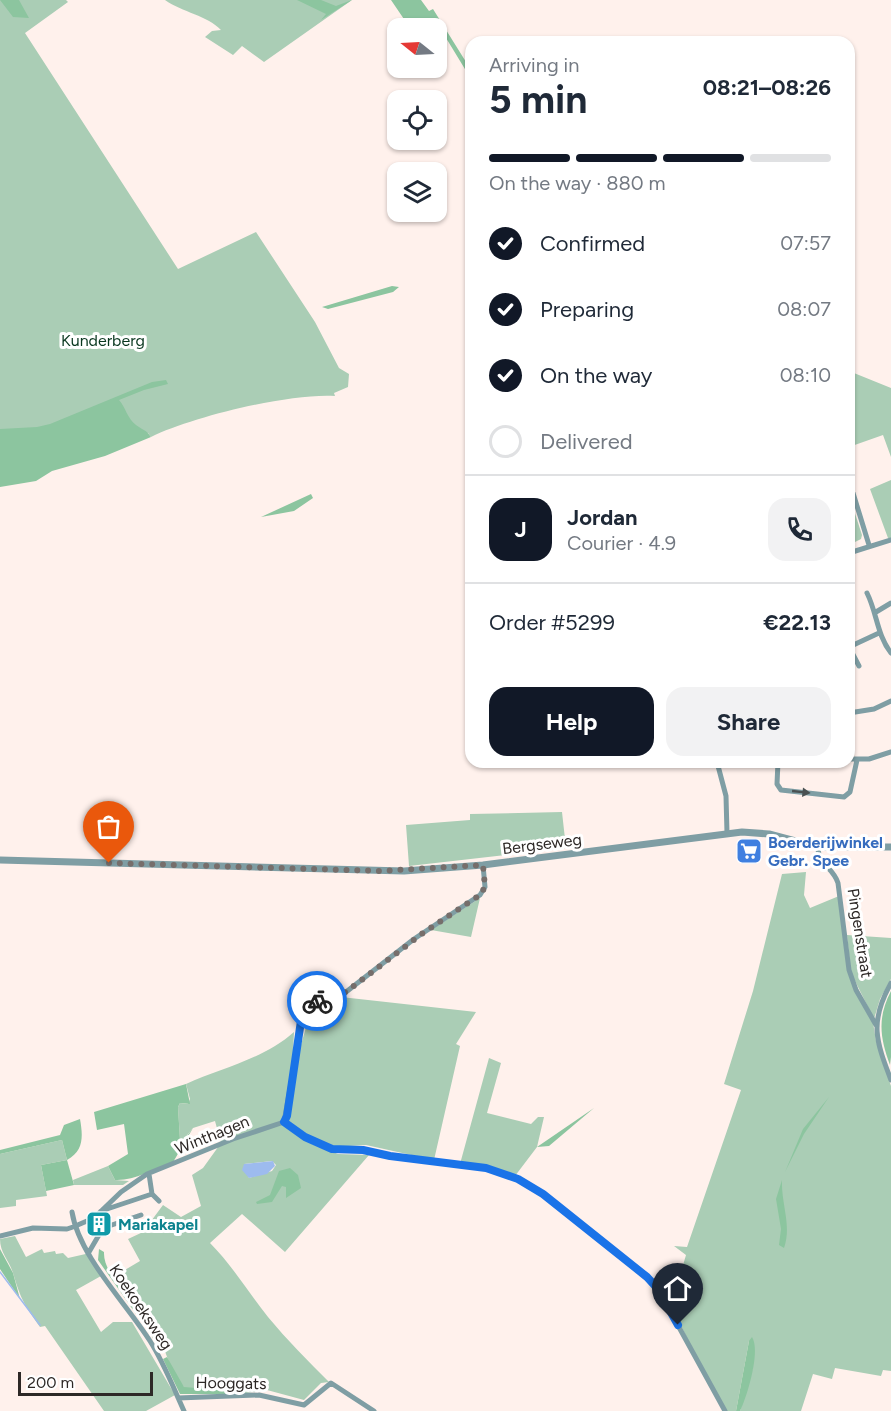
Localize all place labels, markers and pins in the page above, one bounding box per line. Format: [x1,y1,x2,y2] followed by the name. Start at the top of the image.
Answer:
[83,801,134,863] pin
[768,833,883,870] place label: Boerderijwinkel Gebr. Spee
[734,836,764,866] supermarket icon: Boerderijwinkel Gebr. Spee
[84,1209,114,1239] building icon: Mariakapel
[118,1215,198,1234] place label: Mariakapel
[652,1263,703,1325] pin

